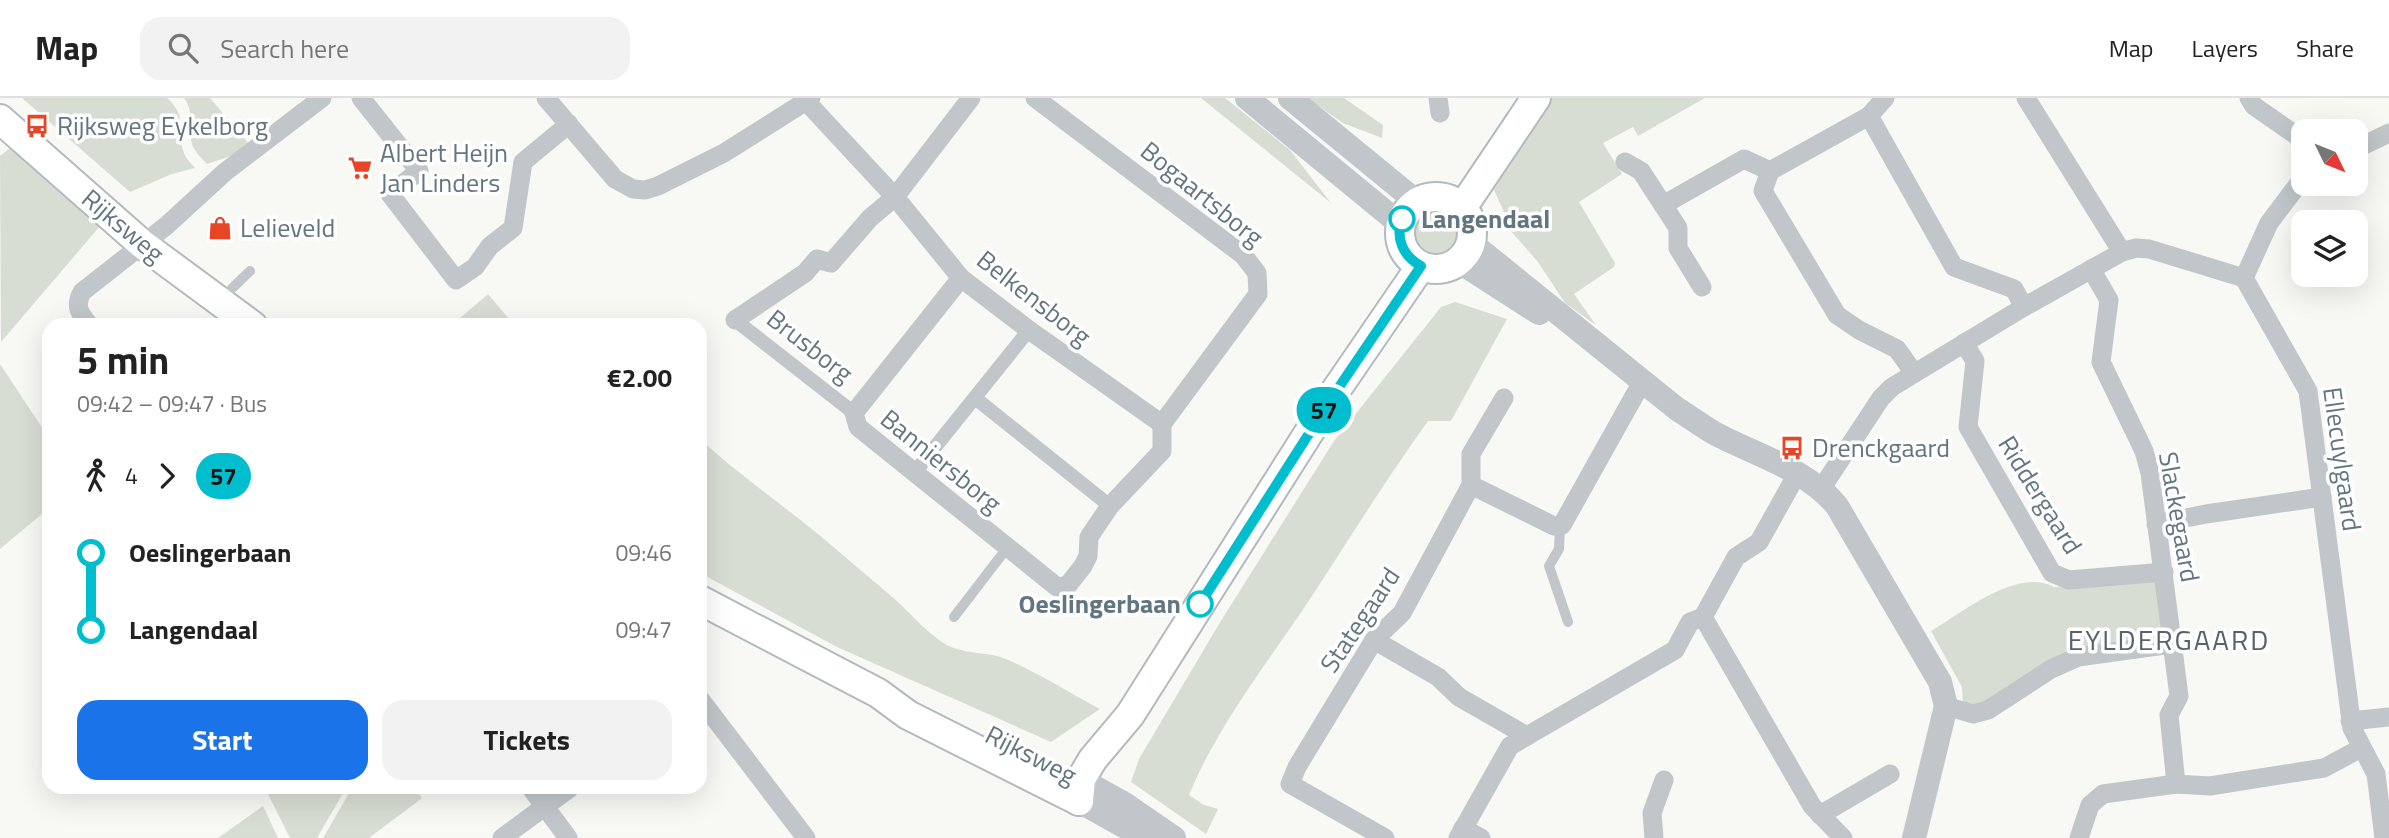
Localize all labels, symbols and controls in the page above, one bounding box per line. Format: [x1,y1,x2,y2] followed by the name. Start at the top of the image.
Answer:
[140,17,630,80] search box
[35,23,98,73] text: Map
[164,29,202,67] icon: search
[220,29,349,68] text: Search here
[2109,30,2154,66] text: Map
[2192,30,2258,66] text: Layers
[2296,30,2354,66] text: Share
[57,106,268,145] place label: Rijksweg Eykelborg
[23,112,51,140] bus stop icon: Rijksweg Eykelborg
[2291,119,2368,196] north arrow
[2291,119,2368,287] map controls
[1132,132,1272,256] street label: Bogaartsborg
[380,133,508,202] place label: Albert Heijn Jan Linders
[346,154,374,182] supermarket icon: Albert Heijn Jan Linders
[73,179,173,272] street label: Rijksweg
[1421,199,1550,238] place label: Langendaal
[1389,206,1415,232] marker: Langendaal
[240,208,335,247] place label: Lelieveld
[2291,210,2368,287] button: layers
[206,214,234,242] shop icon: Lelieveld
[969,240,1100,355] street label: Belkensborg
[759,299,862,392] street label: Brusborg
[77,331,169,389] text: 5 min
[607,358,672,397] text: €2.00
[2313,384,2372,533] street label: Ellecuylgaard
[77,386,267,421] text: 09:42 – 09:47 · Bus
[1292,387,1356,433] line badge: 57
[1311,392,1337,428] text: 57
[872,399,1011,522] street label: Banniersborg
[1812,428,1950,467] place label: Drenckgaard
[1989,428,2092,561] street label: Riddergaard
[1778,434,1806,462] bus stop icon: Drenckgaard
[2149,449,2210,585] street label: Slackegaard
[77,457,115,495] icon: walk
[148,457,186,495] icon: forward
[125,458,138,493] text: 4
[210,458,237,494] text: 57
[129,533,292,572] text: Oeslingerbaan
[615,535,672,570] text: 09:46
[1310,559,1409,680] street label: Stategaard
[1018,584,1181,623] place label: Oeslingerbaan
[1187,591,1213,617] marker: Oeslingerbaan
[129,610,258,649] text: Langendaal
[615,612,672,647] text: 09:47
[2068,618,2270,661] district label: EYLDERGAARD
[77,700,368,780] button: Start
[382,700,672,780] button: Tickets
[979,715,1084,794] street label: Rijksweg

